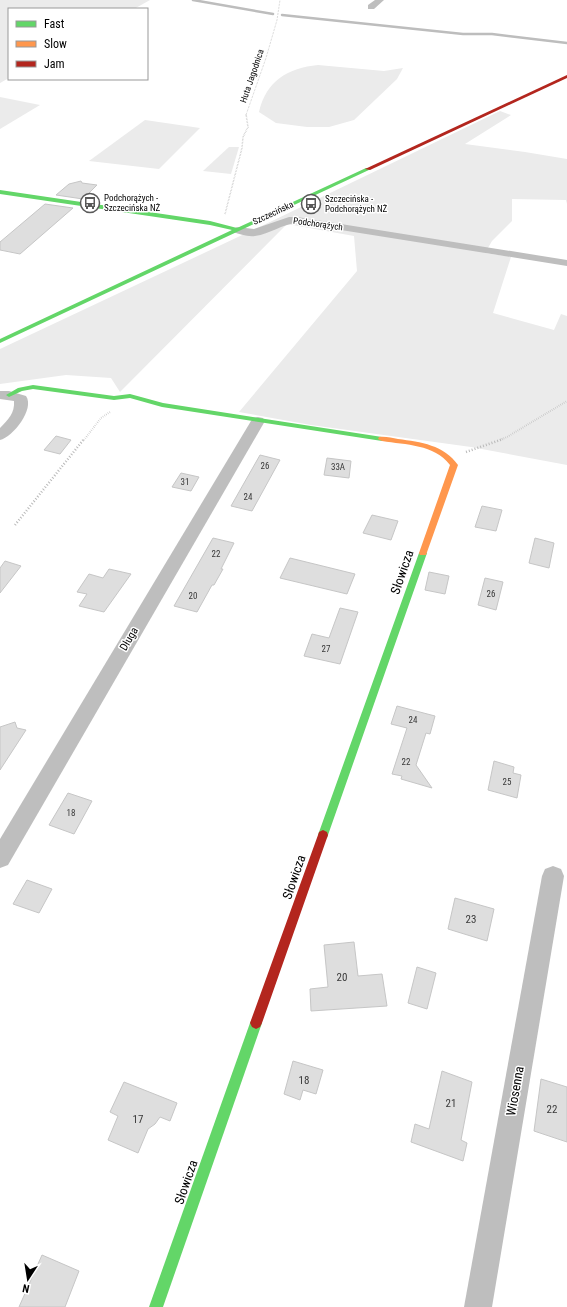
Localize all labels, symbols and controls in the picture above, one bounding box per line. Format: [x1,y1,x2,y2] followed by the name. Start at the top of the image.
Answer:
[8,8,148,80] legend
[44,17,65,31] text: Fast
[44,37,67,51] text: Slow
[238,48,266,104] street label: Huta Jagodnica
[44,57,65,71] text: Jam
[79,192,101,214] bus stop icon: Podchorążych - Szczecińska NŻ
[104,193,160,213] place label: Podchorążych - Szczecińska NŻ
[300,193,322,215] bus stop icon: Szczecińska - Podchorążych NŻ
[325,194,388,214] place label: Szczecińska - Podchorążych NŻ
[251,199,295,227] street label: Szczecińska
[293,216,343,232] street label: Podchorążych
[261,461,269,471] house number: 26
[331,462,345,472] house number: 33A
[181,477,189,487] house number: 31
[244,492,253,502] house number: 24
[387,548,417,596] street label: Słowicza
[212,549,221,559] house number: 22
[487,589,495,599] house number: 26
[189,591,197,601] house number: 20
[117,625,141,653] street label: Długa
[322,644,331,654] house number: 27
[409,715,418,725] house number: 24
[402,757,411,767] house number: 22
[503,777,512,787] house number: 25
[67,808,75,818] house number: 18
[279,853,309,901] street label: Słowicza
[466,913,476,926] house number: 23
[337,971,347,984] house number: 20
[503,1065,527,1117] street label: Wiosenna
[299,1074,309,1087] house number: 18
[446,1097,456,1110] house number: 21
[547,1103,557,1116] house number: 22
[133,1113,143,1126] house number: 17
[171,1158,201,1206] street label: Słowicza
[8,1259,48,1299] north arrow
[21,1281,31,1295] text: N

